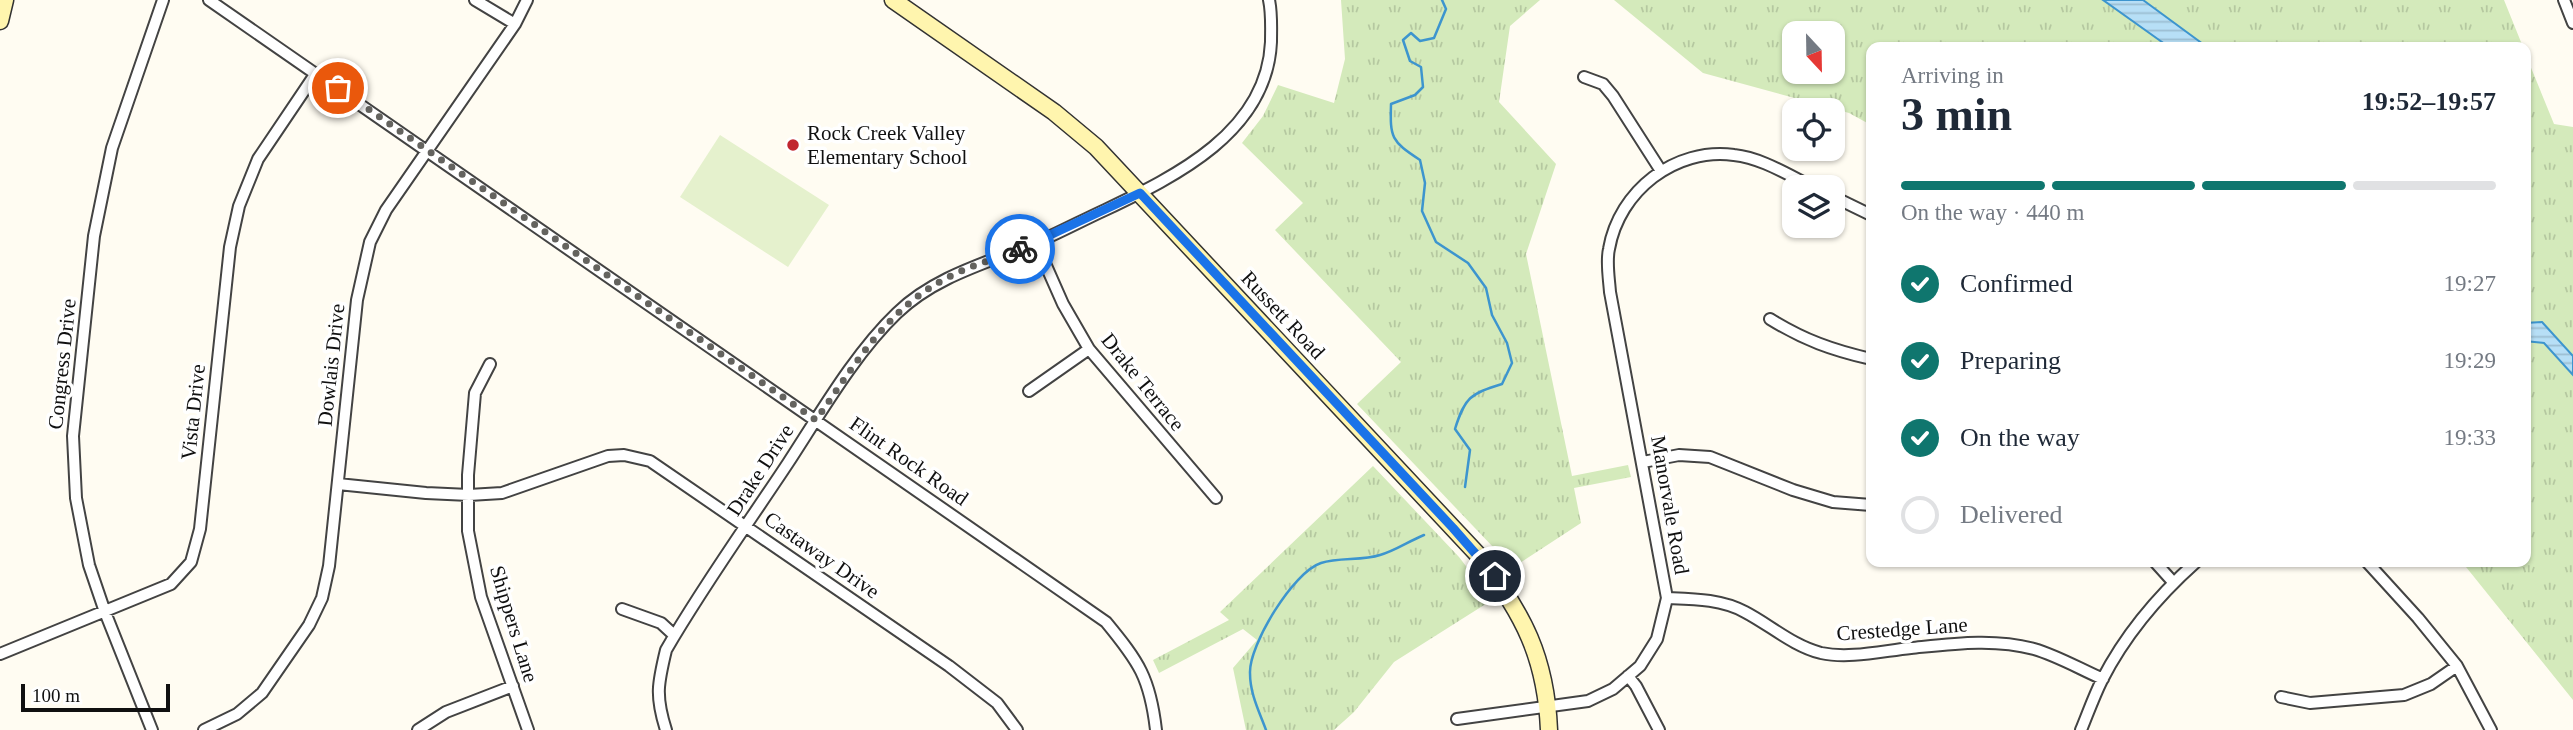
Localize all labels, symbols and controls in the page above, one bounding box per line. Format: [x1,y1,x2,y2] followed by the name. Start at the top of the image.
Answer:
[1782,21,1844,84] north arrow
[1782,21,1845,238] map controls
[308,58,368,118] pin
[1901,63,2004,88] text: Arriving in
[319,69,357,107] icon: bag
[2362,87,2496,116] text: 19:52–19:57
[1901,89,2012,140] text: 3 min
[1782,98,1845,161] button: locate
[807,121,968,169] place label: Rock Creek Valley Elementary School
[785,137,801,153] marker: Rock Creek Valley Elementary School
[1782,175,1845,238] button: layers
[1901,200,2084,225] text: On the way · 440 m
[985,214,1055,284] courier
[1001,230,1039,268] icon: bike
[1901,265,1939,303] icon: check
[1236,266,1330,364] street label: Russett Road
[1960,269,2073,298] text: Confirmed
[2444,271,2496,296] text: 19:27
[43,297,81,431] street label: Congress Drive
[313,303,349,427] street label: Dowlais Drive
[1096,328,1190,436] street label: Drake Terrace
[1901,342,1939,380] icon: check
[1960,346,2061,375] text: Preparing
[2444,348,2496,373] text: 19:29
[176,363,210,461] street label: Vista Drive
[845,411,973,511] street label: Flint Rock Road
[1901,419,1939,457] icon: check
[722,420,798,520] street label: Drake Drive
[1960,423,2080,452] text: On the way
[2444,425,2496,450] text: 19:33
[1646,434,1694,577] street label: Manorvale Road
[1960,500,2063,529] text: Delivered
[760,507,884,603] street label: Castaway Drive
[1465,546,1525,606] pin
[1476,557,1514,595] icon: home
[485,563,543,685] street label: Shippers Lane
[1836,612,1968,646] street label: Crestedge Lane
[21,681,170,713] scale bar
[32,685,80,706] text: 100 m

